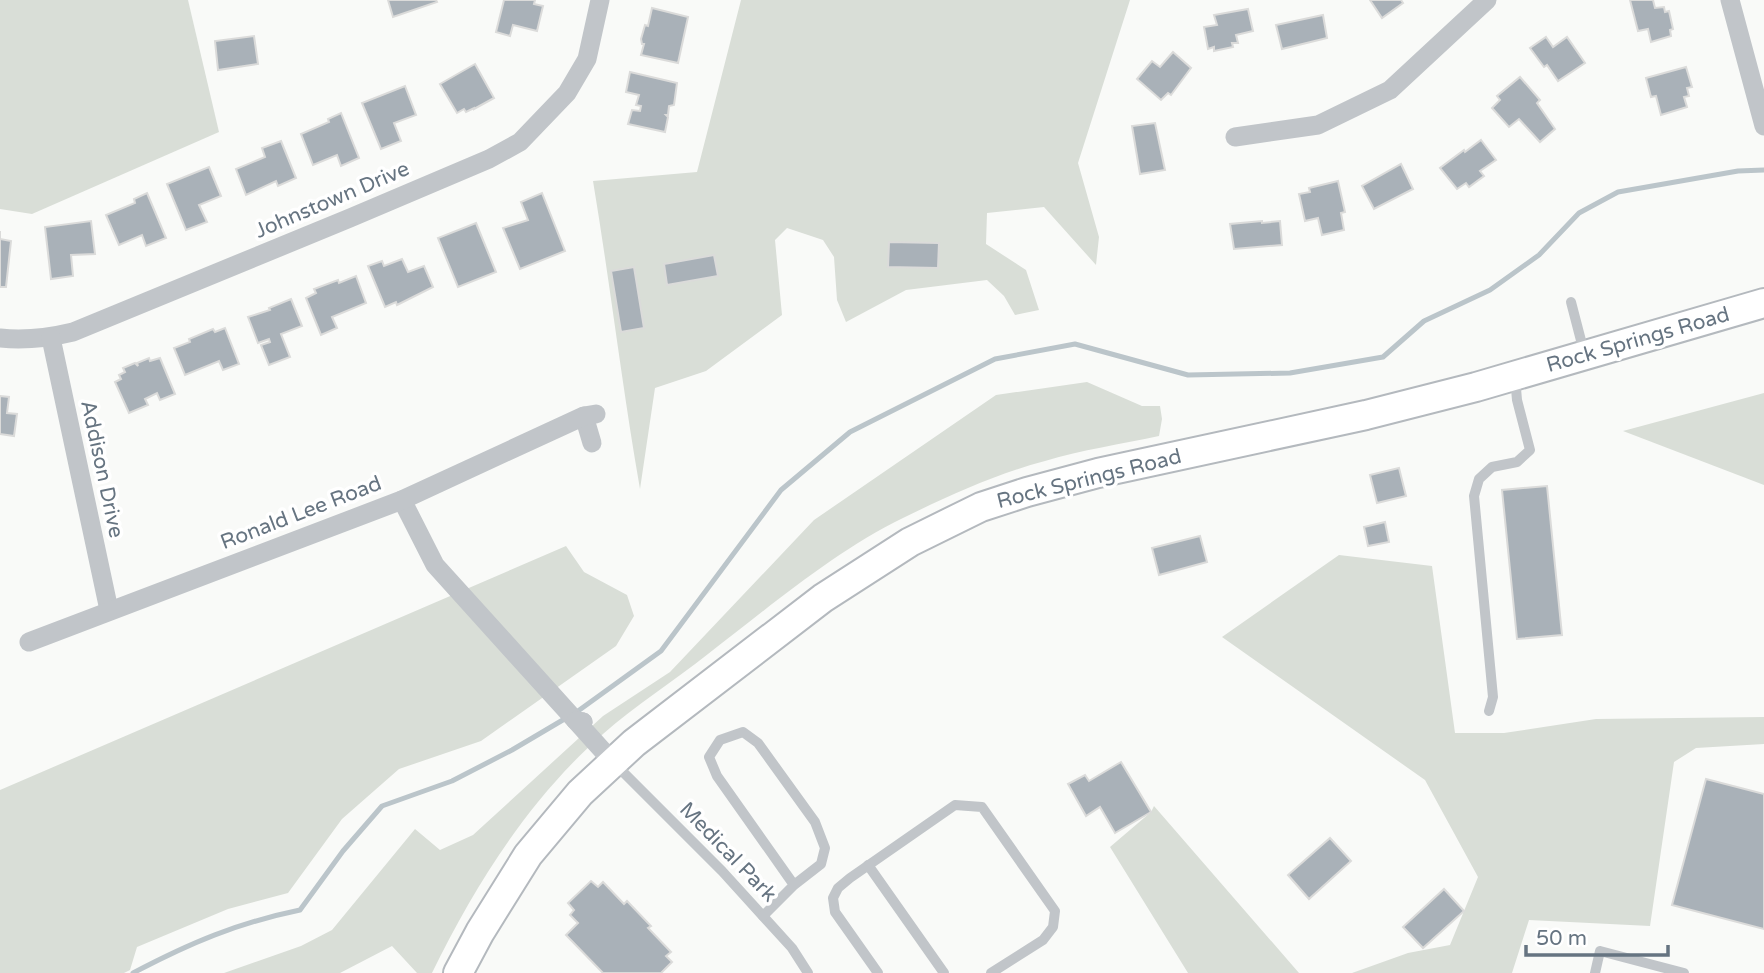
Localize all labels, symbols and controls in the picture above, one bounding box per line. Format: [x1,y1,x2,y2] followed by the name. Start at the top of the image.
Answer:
[251,156,413,244] street label: Johnstown Drive
[1543,302,1733,378] street label: Rock Springs Road
[75,398,129,540] street label: Addison Drive
[994,444,1184,514] street label: Rock Springs Road
[217,471,385,555] street label: Ronald Lee Road
[674,797,782,907] street label: Medical Park
[1526,914,1668,958] scale bar
[1536,926,1587,951] text: 50 m

